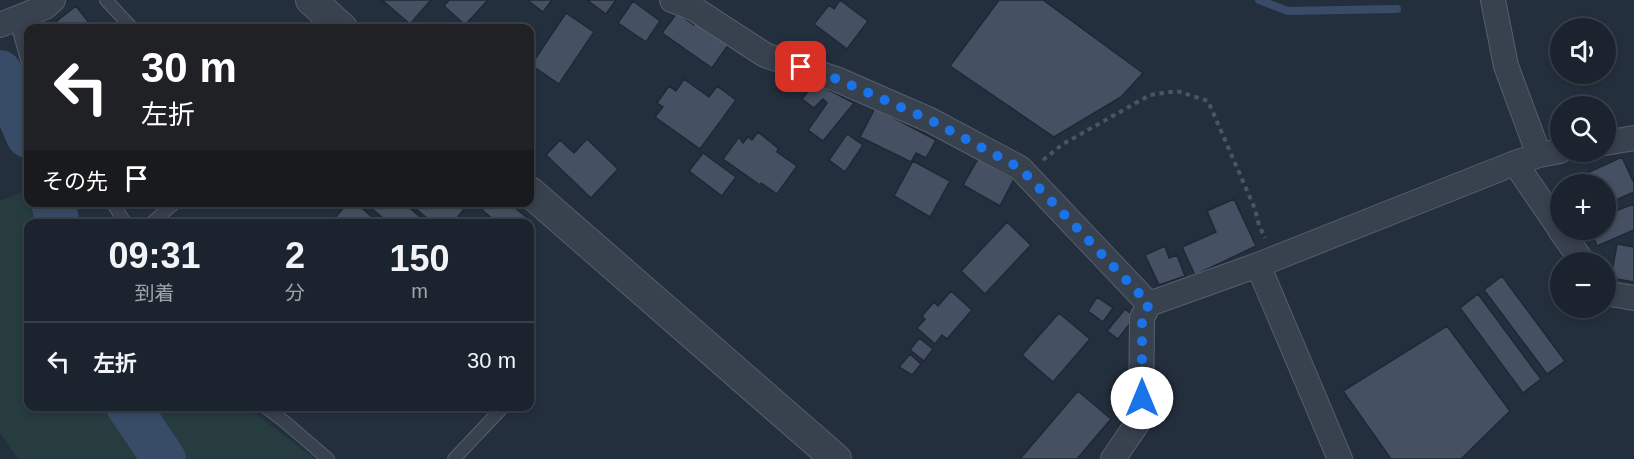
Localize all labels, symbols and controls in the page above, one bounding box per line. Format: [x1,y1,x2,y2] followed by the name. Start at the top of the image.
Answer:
[1550,18,1616,318] map controls
[1550,18,1616,84] button: sound
[775,41,826,92] pin
[141,44,237,91] text: 30 m
[42,48,120,126] icon: left
[784,50,817,83] icon: arrive
[1550,96,1616,162] button: search
[141,100,195,130] text: 左折
[120,162,153,195] icon: arrive
[42,169,108,194] text: その先
[1550,174,1616,240] button: +
[108,235,201,276] text: 09:31
[285,235,305,276] text: 2
[389,238,450,279] text: 150
[1550,252,1616,318] button: −
[411,280,428,302] text: m
[134,282,174,304] text: 到着
[285,282,305,304] text: 分
[42,345,75,378] icon: left
[467,348,516,373] text: 30 m
[93,351,137,376] text: 左折
[1110,366,1174,430] position arrow

